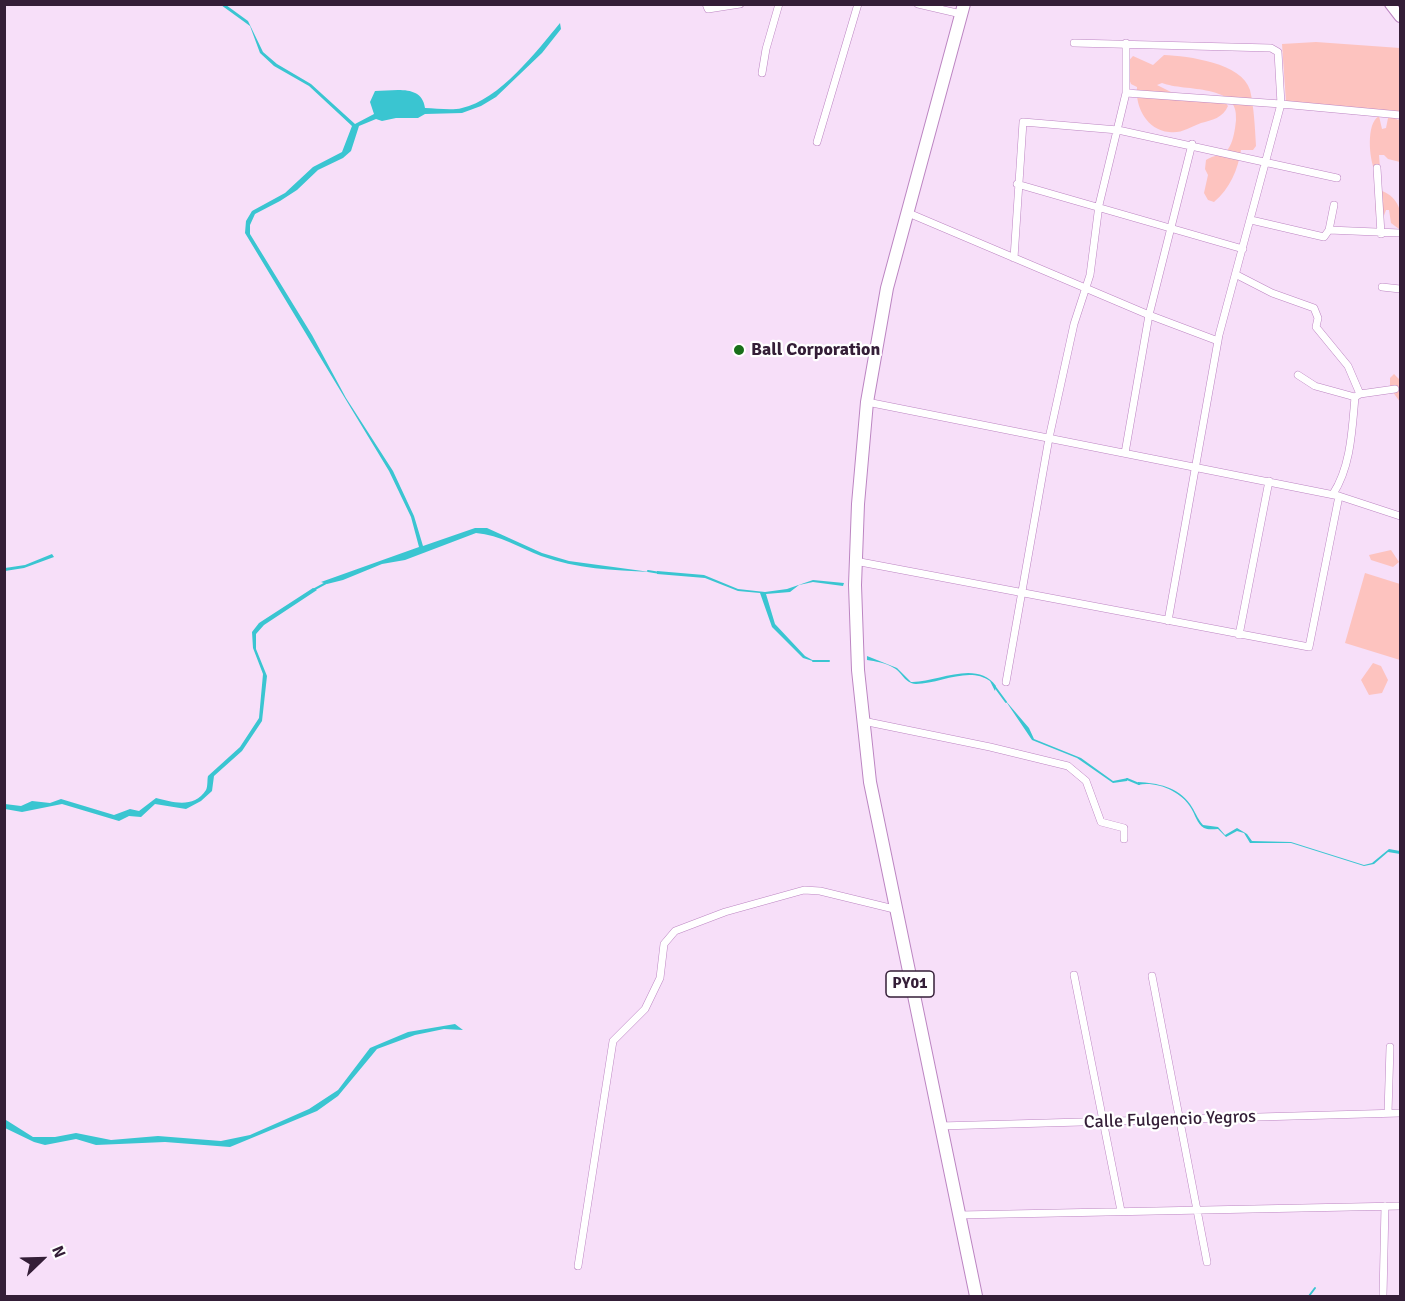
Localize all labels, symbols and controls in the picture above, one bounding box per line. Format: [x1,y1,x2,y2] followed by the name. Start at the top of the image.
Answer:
[751,339,880,361] place label: Ball Corporation
[732,343,746,357] marker: Ball Corporation
[886,971,934,997] road number: PY01
[1084,1106,1256,1134] street label: Calle Fulgencio Yegros
[12,1229,72,1289] north arrow
[47,1243,70,1261] text: N

